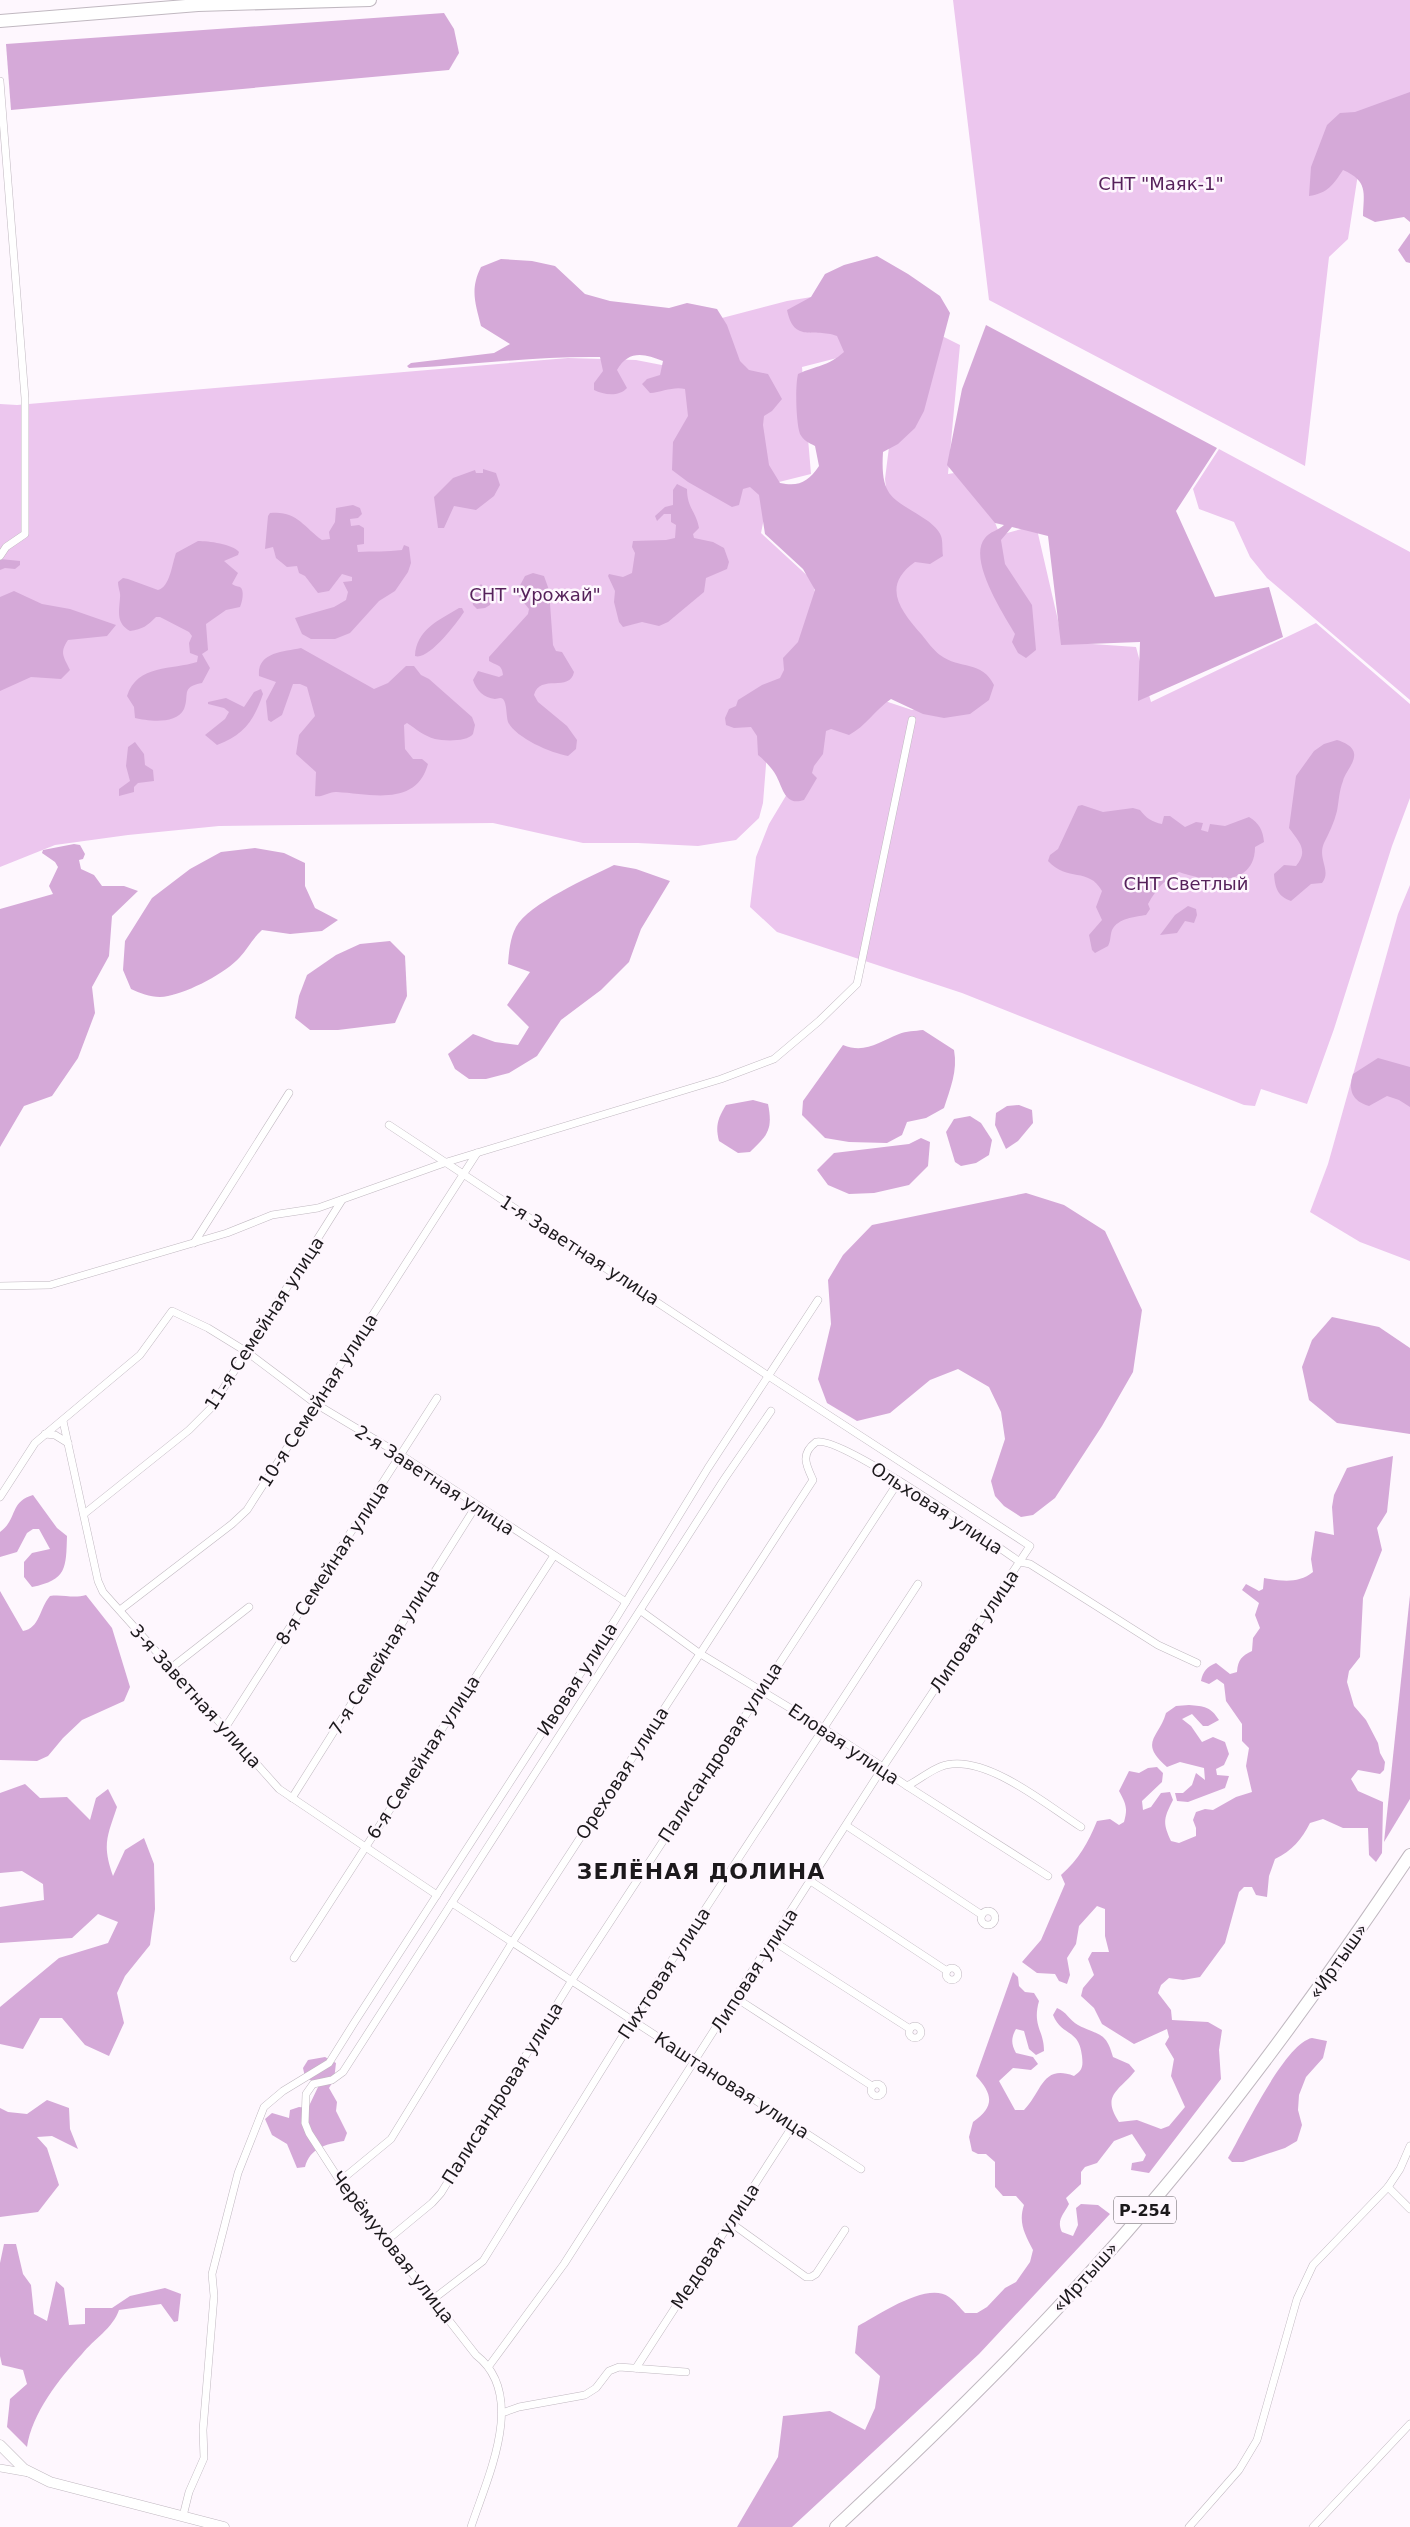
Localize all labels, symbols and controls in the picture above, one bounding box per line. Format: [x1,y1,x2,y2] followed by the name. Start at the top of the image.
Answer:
[1098,173,1224,194] park label: СНТ "Маяк-1"
[469,584,601,605] park label: СНТ "Урожай"
[1124,873,1248,894] park label: СНТ Светлый
[496,1191,664,1309] street label: 1-я Заветная улица
[200,1232,328,1414] street label: 11-я Семейная улица
[254,1309,382,1491] street label: 10-я Семейная улица
[351,1421,519,1539] street label: 2-я Заветная улица
[867,1457,1007,1559] street label: Ольховая улица
[271,1477,393,1649] street label: 8-я Семейная улица
[324,1565,444,1739] street label: 7-я Семейная улица
[925,1566,1023,1696] street label: Липовая улица
[533,1619,621,1739] street label: Ивовая улица
[126,1620,266,1772] street label: 3-я Заветная улица
[654,1658,786,1846] street label: Палисандровая улица
[362,1671,484,1843] street label: 6-я Семейная улица
[785,1699,903,1789] street label: Еловая улица
[571,1703,673,1843] street label: Ореховая улица
[577,1859,825,1884] district label: ЗЕЛЁНАЯ ДОЛИНА
[614,1903,714,2043] street label: Пихтовая улица
[706,1904,802,2036] street label: Липовая улица
[1304,1919,1372,2003] street label: «Иртыш»
[437,1998,567,2188] street label: Палисандровая улица
[651,2027,813,2143] street label: Каштановая улица
[327,2167,459,2327] street label: Черёмуховая улица
[667,2179,763,2313] street label: Медовая улица
[1114,2196,1176,2224] road number: Р-254
[1048,2237,1122,2317] street label: «Иртыш»

